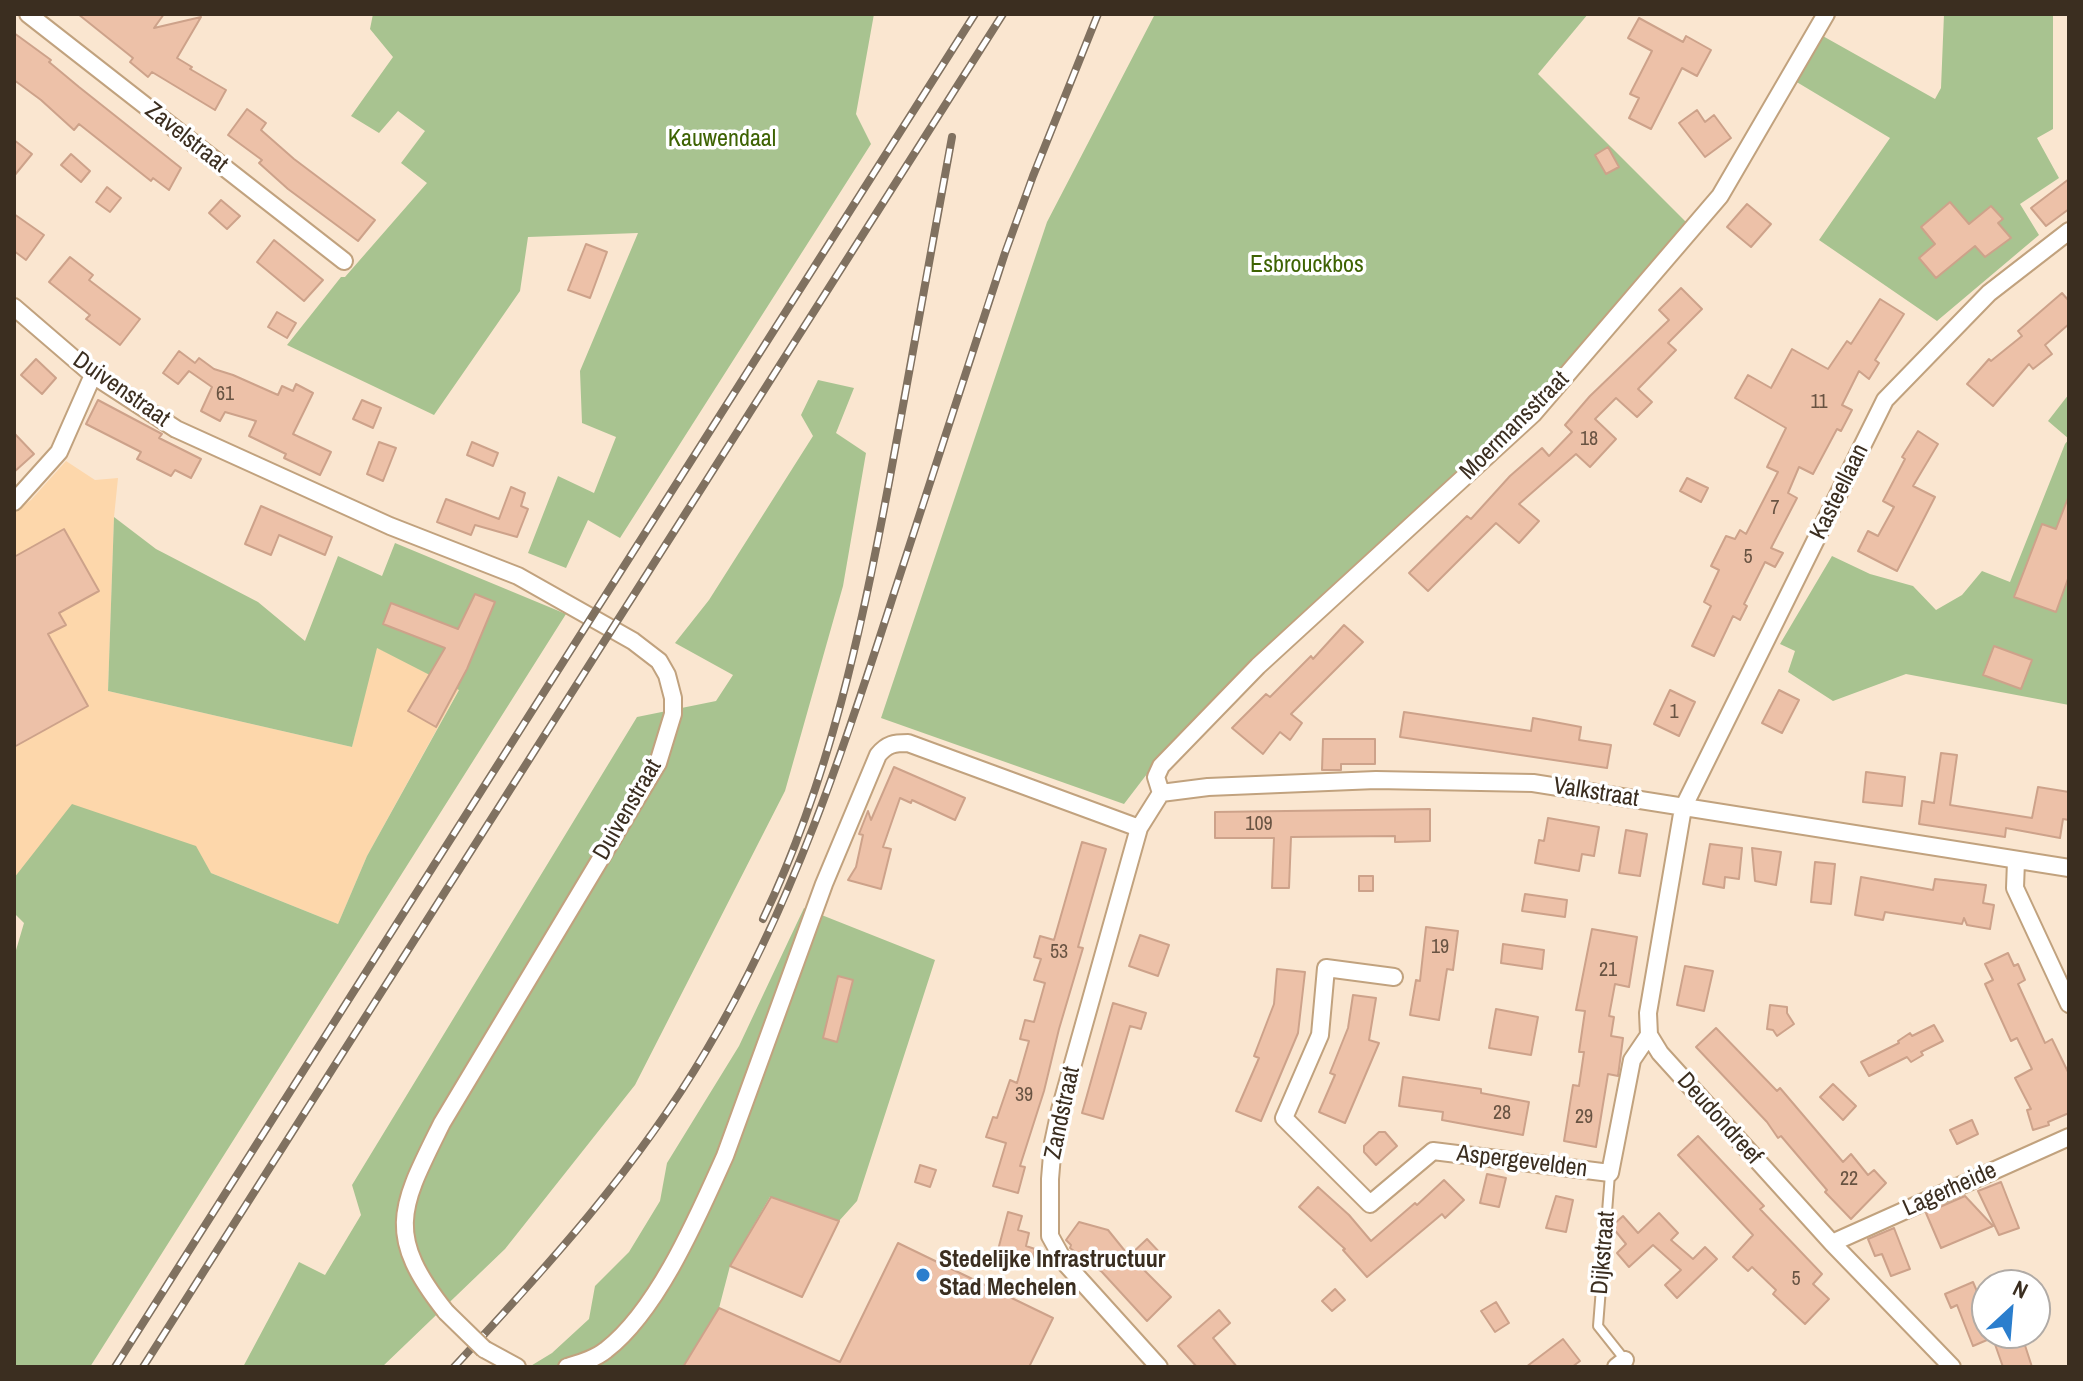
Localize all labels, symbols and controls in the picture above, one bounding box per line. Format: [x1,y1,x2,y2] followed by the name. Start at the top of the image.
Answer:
[139,97,233,179] street label: Zavelstraat
[668,126,776,154] park label: Kauwendaal
[1250,252,1364,280] park label: Esbrouckbos
[67,346,175,434] street label: Duivenstraat
[1455,366,1575,486] street label: Moermansstraat
[216,383,234,407] house number: 61
[1810,391,1828,415] house number: 11
[1580,428,1598,452] house number: 18
[1805,439,1875,545] street label: Kasteellaan
[1770,497,1780,521] house number: 7
[1743,546,1753,570] house number: 5
[1669,701,1679,725] house number: 1
[588,754,668,866] street label: Duivenstraat
[1551,772,1641,814] street label: Valkstraat
[1245,813,1273,837] house number: 109
[1431,936,1449,960] house number: 19
[1050,941,1068,965] house number: 53
[1599,959,1617,983] house number: 21
[1039,1064,1087,1162] street label: Zandstraat
[1670,1067,1768,1171] street label: Deudondreef
[1015,1084,1033,1108] house number: 39
[1493,1102,1511,1126] house number: 28
[1575,1106,1593,1130] house number: 29
[1455,1140,1589,1184] street label: Aspergevelden
[1899,1157,2001,1223] street label: Lagerheide
[1840,1168,1858,1192] house number: 22
[1586,1210,1622,1296] street label: Dijkstraat
[939,1247,1165,1303] place label: Stedelijke Infrastructuur Stad Mechelen
[914,1266,932,1284] marker: Stedelijke Infrastructuur Stad Mechelen
[1791,1268,1801,1292] house number: 5
[1971,1269,2051,1349] north arrow
[2008,1273,2033,1306] text: N

